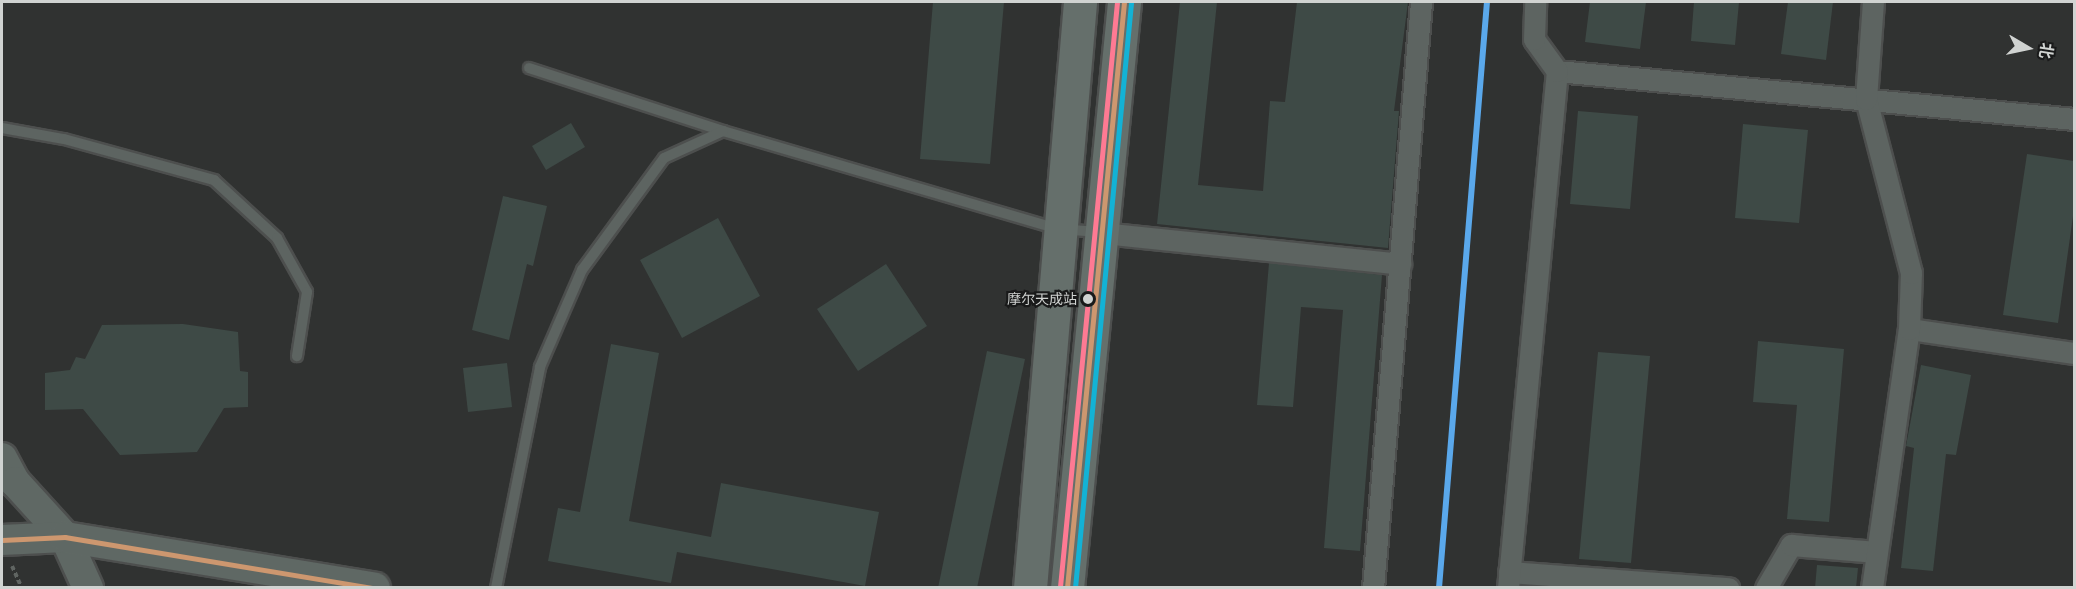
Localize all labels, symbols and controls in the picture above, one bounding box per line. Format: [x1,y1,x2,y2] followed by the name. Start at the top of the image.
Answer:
[1998,18,2058,78] north arrow
[2037,42,2056,60] text: 北
[1007,291,1077,307] place label: 摩尔天成站
[1082,293,1094,305] marker: 摩尔天成站

